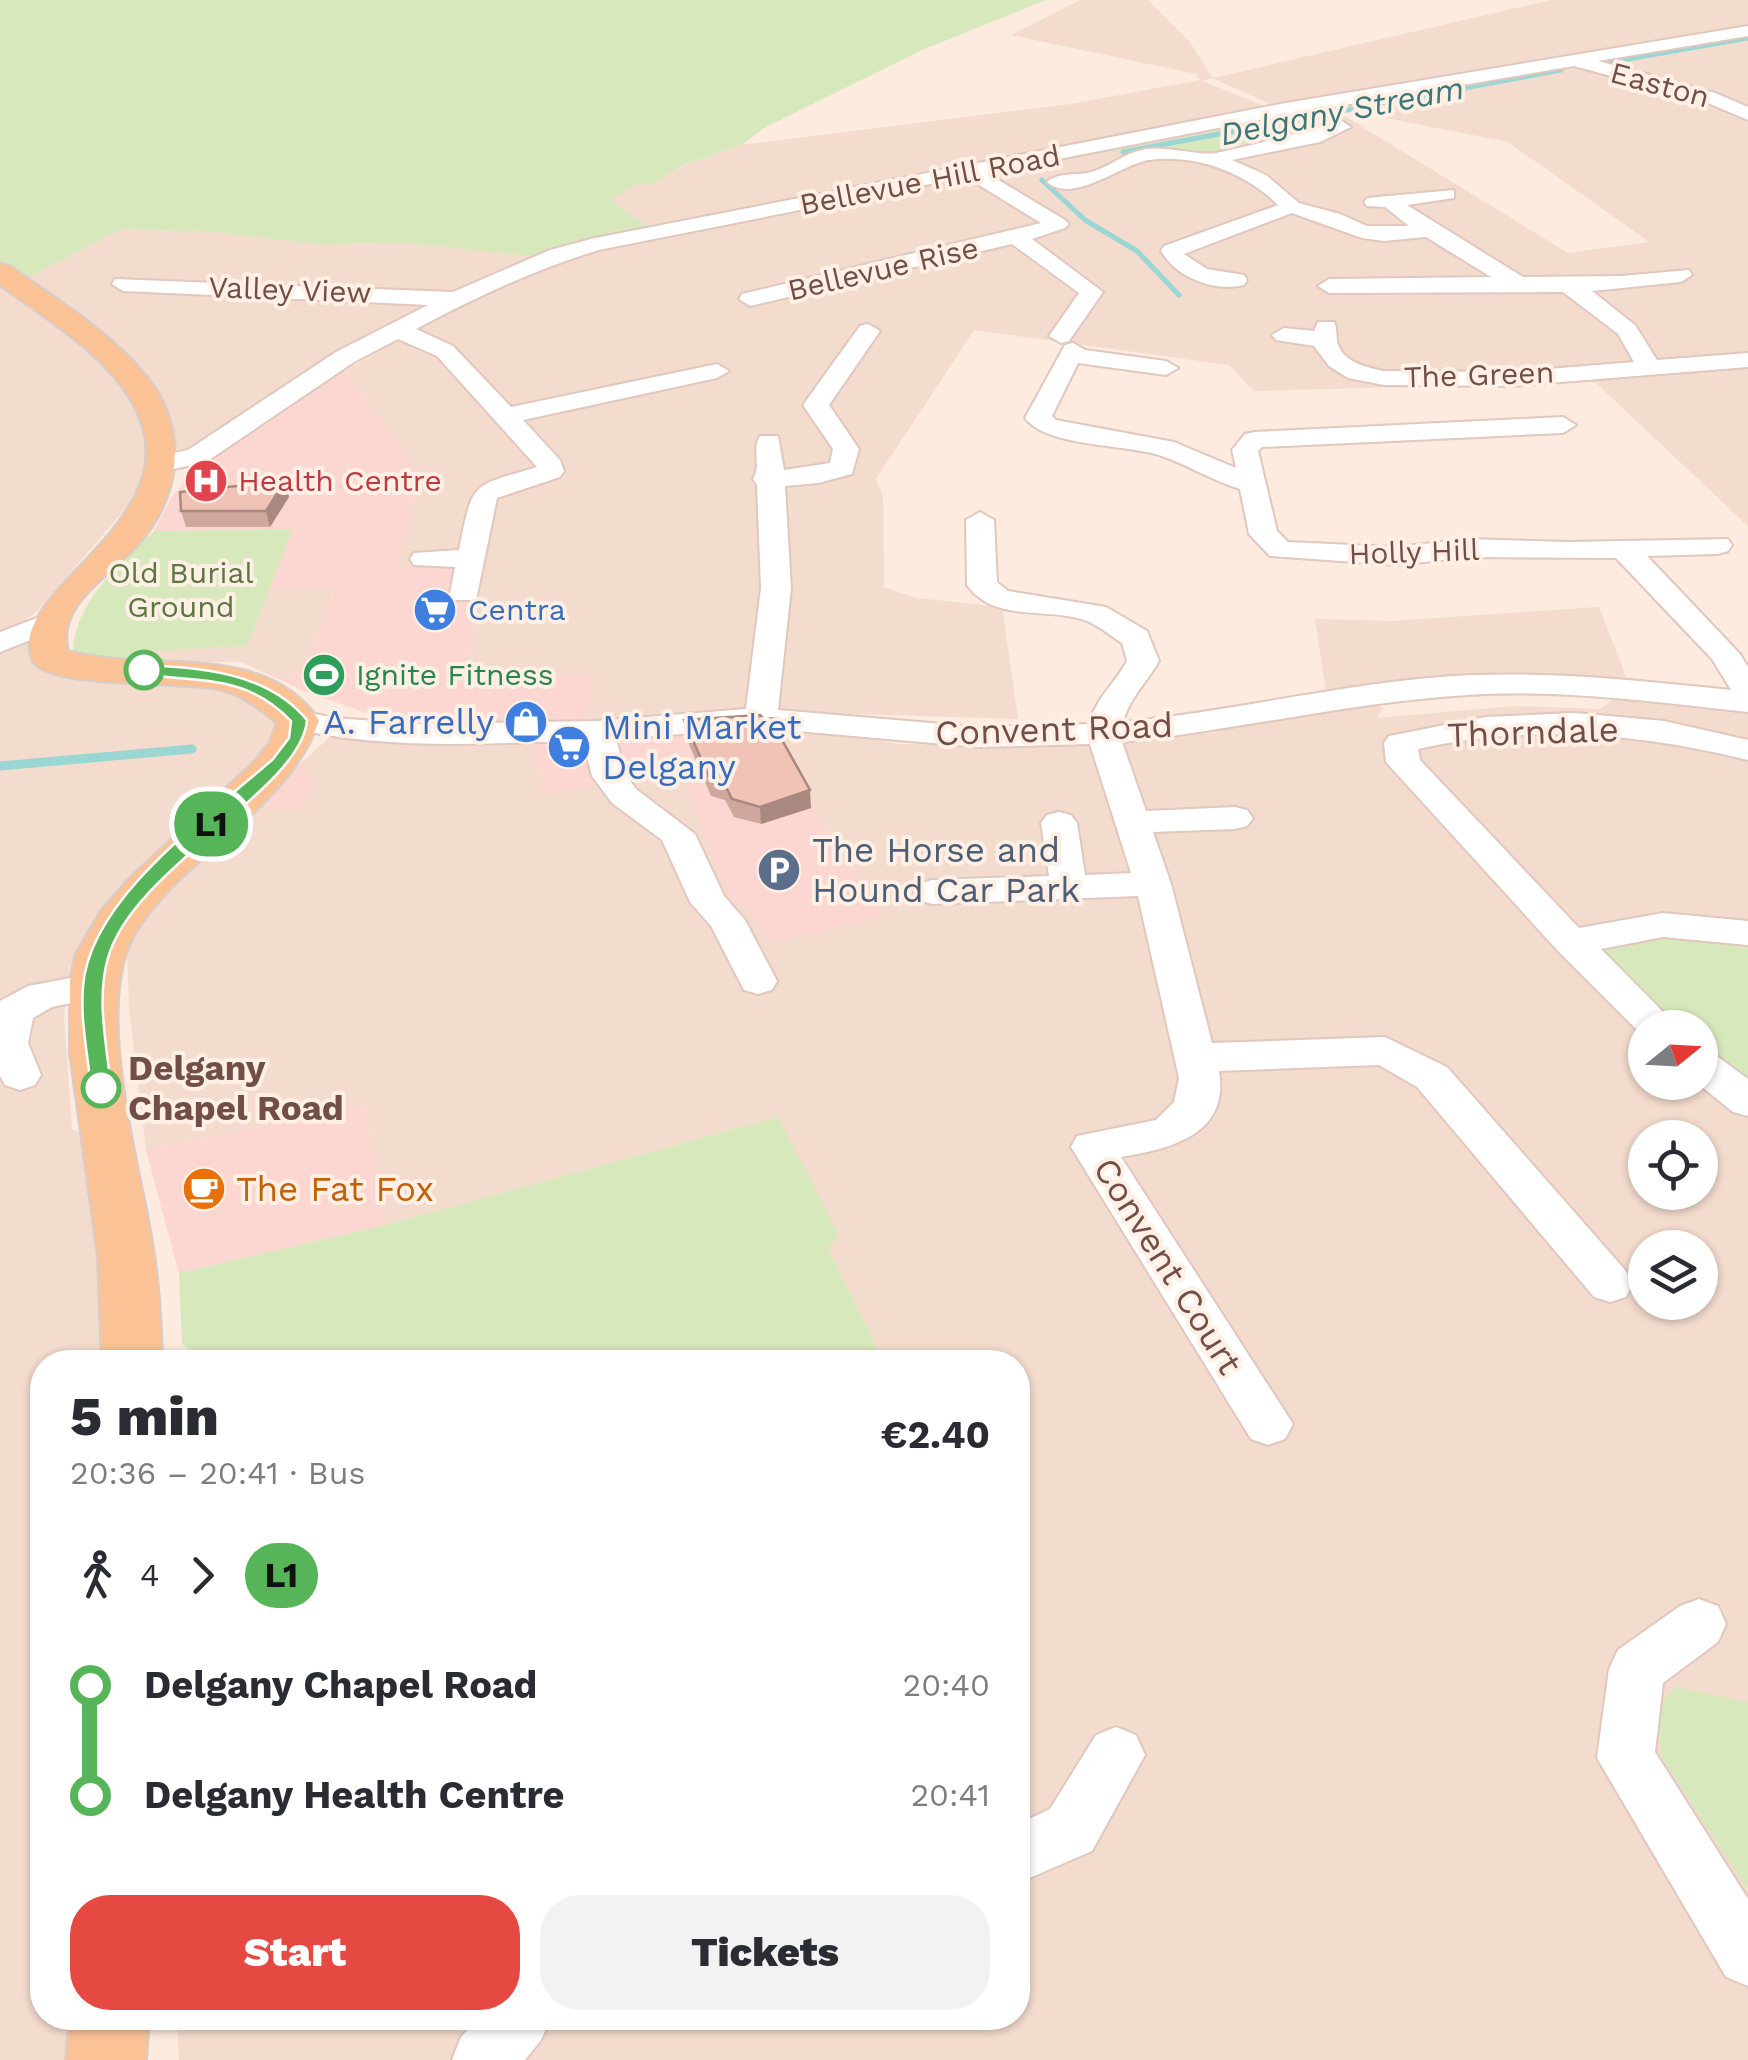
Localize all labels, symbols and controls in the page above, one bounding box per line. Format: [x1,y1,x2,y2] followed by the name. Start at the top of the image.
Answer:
[1607,55,1713,115] street label: Easton
[1217,69,1467,153] water label: Delgany Stream
[797,137,1063,222] street label: Bellevue Hill Road
[784,230,982,307] street label: Bellevue Rise
[208,269,372,310] street label: Valley View
[1403,354,1555,395] street label: The Green
[183,458,229,504] hospital icon: Health Centre
[238,463,442,498] place label: Health Centre
[1348,532,1480,571] street label: Holly Hill
[108,555,254,624] park label: Old Burial Ground
[412,587,458,633] supermarket icon: Centra
[468,592,566,627] place label: Centra
[125,651,163,689] unlabelled marker
[301,652,347,698] sports icon: Ignite Fitness
[356,657,554,692] place label: Ignite Fitness
[503,699,549,745] shop icon: A. Farrelly
[323,701,494,743] place label: A. Farrelly
[934,704,1174,754] street label: Convent Road
[602,706,802,788] place label: Mini Market Delgany
[1446,708,1620,756] street label: Thorndale
[546,724,592,770] supermarket icon: Mini Market Delgany
[166,792,256,856] line badge: L1
[194,803,228,845] text: L1
[812,829,1080,911] place label: The Horse and Hound Car Park
[756,847,802,893] parking icon: The Horse and Hound Car Park
[1628,1010,1718,1100] north arrow
[1628,1010,1718,1320] map controls
[128,1047,344,1129] place label: Delgany Chapel Road
[82,1069,120,1107] marker: Delgany Chapel Road
[1628,1120,1718,1210] button: locate
[1085,1150,1251,1382] street label: Convent Court
[181,1166,227,1212] cafe icon: The Fat Fox
[236,1168,434,1210] place label: The Fat Fox
[1628,1230,1718,1320] button: layers
[70,1384,219,1448] text: 5 min
[881,1413,990,1457] text: €2.40
[70,1454,365,1492] text: 20:36 – 20:41 · Bus
[70,1548,125,1603] icon: walk
[175,1548,230,1603] icon: forward
[265,1554,298,1596] text: L1
[140,1556,160,1594] text: 4
[144,1663,537,1707] text: Delgany Chapel Road
[903,1666,990,1704] text: 20:40
[144,1773,565,1817] text: Delgany Health Centre
[910,1776,990,1814] text: 20:41
[70,1895,520,2010] button: Start
[540,1895,990,2010] button: Tickets

